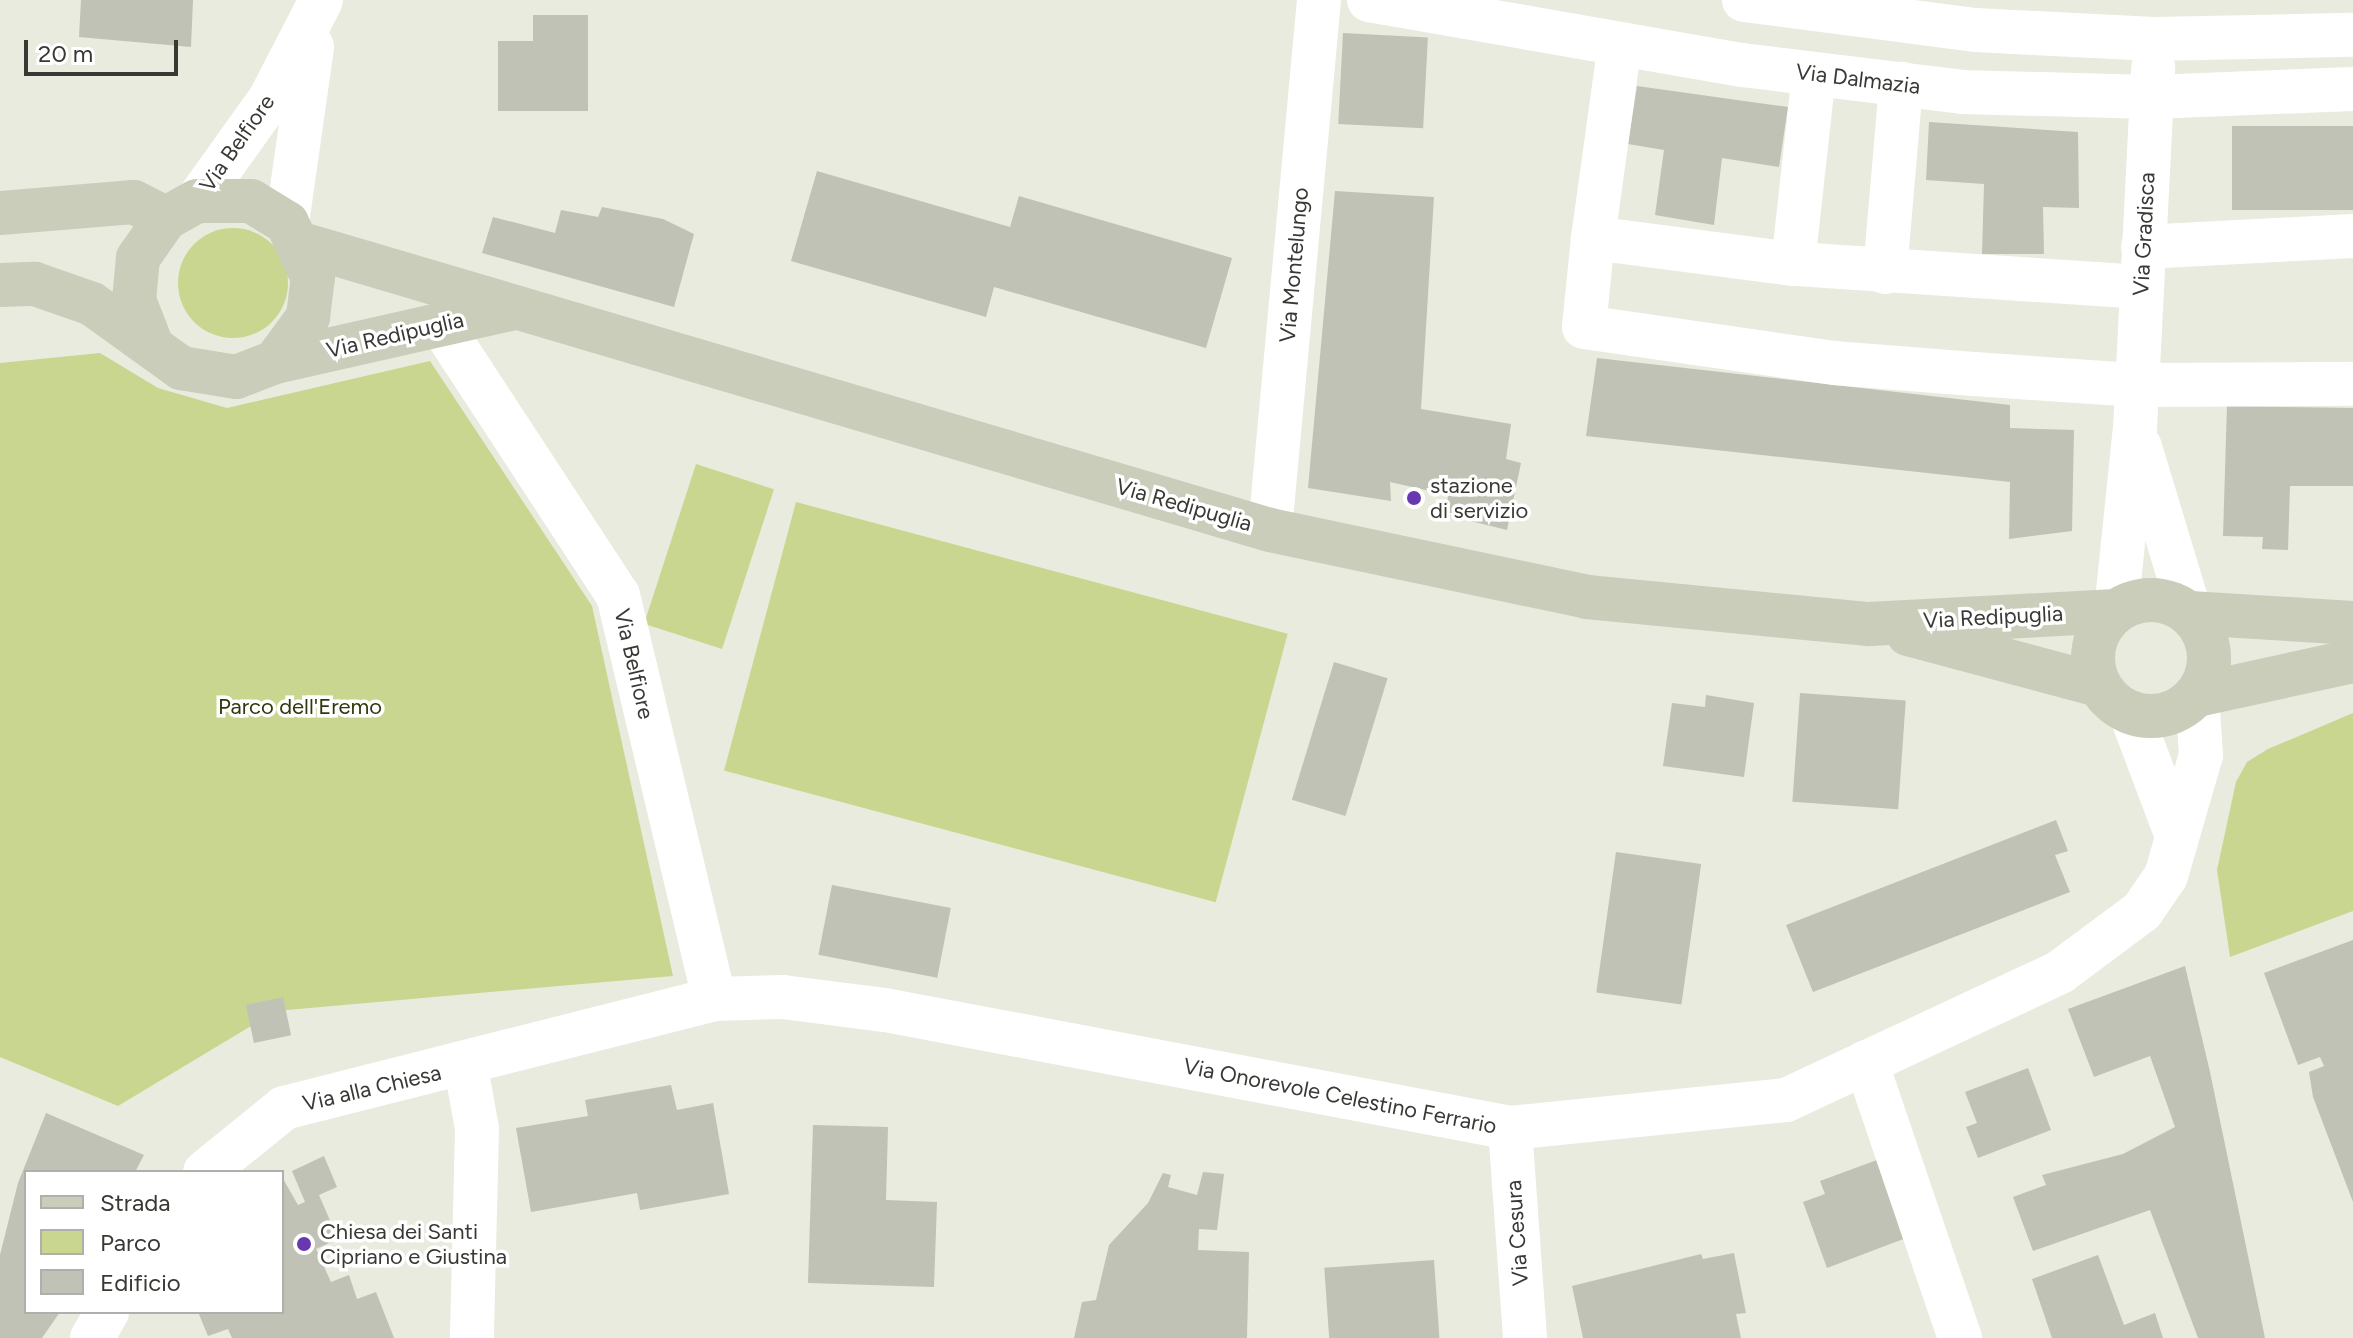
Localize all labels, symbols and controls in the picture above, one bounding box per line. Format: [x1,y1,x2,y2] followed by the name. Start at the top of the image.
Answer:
[28,24,182,74] scale bar
[38,39,93,68] text: 20 m
[1794,58,1922,100] street label: Via Dalmazia
[194,89,280,197] street label: Via Belfiore
[2128,172,2160,296] street label: Via Gradisca
[1274,186,1314,344] street label: Via Montelungo
[324,306,466,364] street label: Via Redipuglia
[1430,472,1528,524] place label: stazione di servizio
[1113,473,1255,537] street label: Via Redipuglia
[1405,489,1423,507] marker: stazione di servizio
[1922,600,2064,634] street label: Via Redipuglia
[608,606,660,722] street label: Via Belfiore
[218,694,382,720] park label: Parco dell'Eremo
[1181,1053,1499,1139] street label: Via Onorevole Celestino Ferrario
[300,1059,444,1117] street label: Via alla Chiesa
[24,1170,284,1314] legend
[1500,1179,1534,1287] street label: Via Cesura
[100,1188,170,1217] text: Strada
[320,1218,507,1270] place label: Chiesa dei Santi Cipriano e Giustina
[100,1228,161,1257] text: Parco
[295,1235,313,1253] marker: Chiesa dei Santi Cipriano e Giustina
[100,1268,181,1297] text: Edificio

